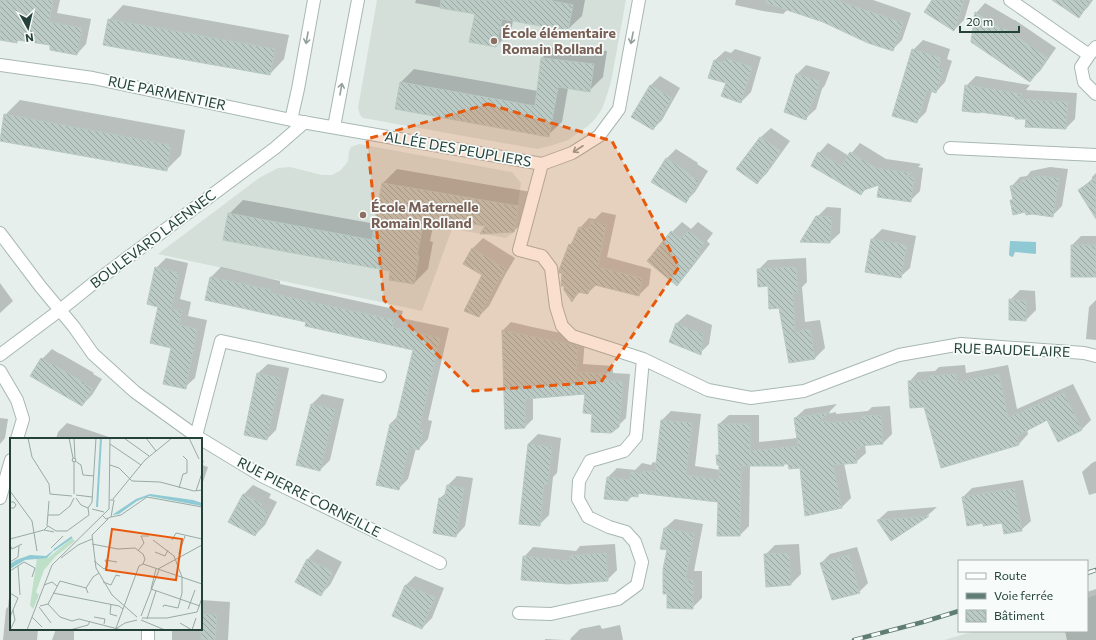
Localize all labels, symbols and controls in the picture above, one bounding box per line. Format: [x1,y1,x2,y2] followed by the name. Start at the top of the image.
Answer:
[8,8,48,48] north arrow
[960,8,1019,34] scale bar
[966,14,993,28] text: 20 m
[502,24,616,57] place label: École élémentaire Romain Rolland
[24,31,34,45] text: N
[303,31,311,44] one-way arrow
[627,31,635,44] one-way arrow
[489,36,499,46] marker: École élémentaire Romain Rolland
[107,72,228,113] street label: RUE PARMENTIER
[337,83,345,96] one-way arrow
[384,127,533,170] street label: ALLÉE DES PEUPLIERS
[572,146,584,154] one-way arrow
[87,186,219,291] street label: BOULEVARD LAENNEC
[371,198,479,231] place label: École Maternelle Romain Rolland
[358,210,368,220] marker: École Maternelle Romain Rolland
[953,339,1071,360] street label: RUE BAUDELAIRE
[10,438,202,630] inset map
[235,453,384,540] street label: RUE PIERRE CORNEILLE
[958,560,1088,632] legend
[994,568,1027,582] text: Route
[994,588,1053,602] text: Voie ferrée
[994,608,1045,622] text: Bâtiment

